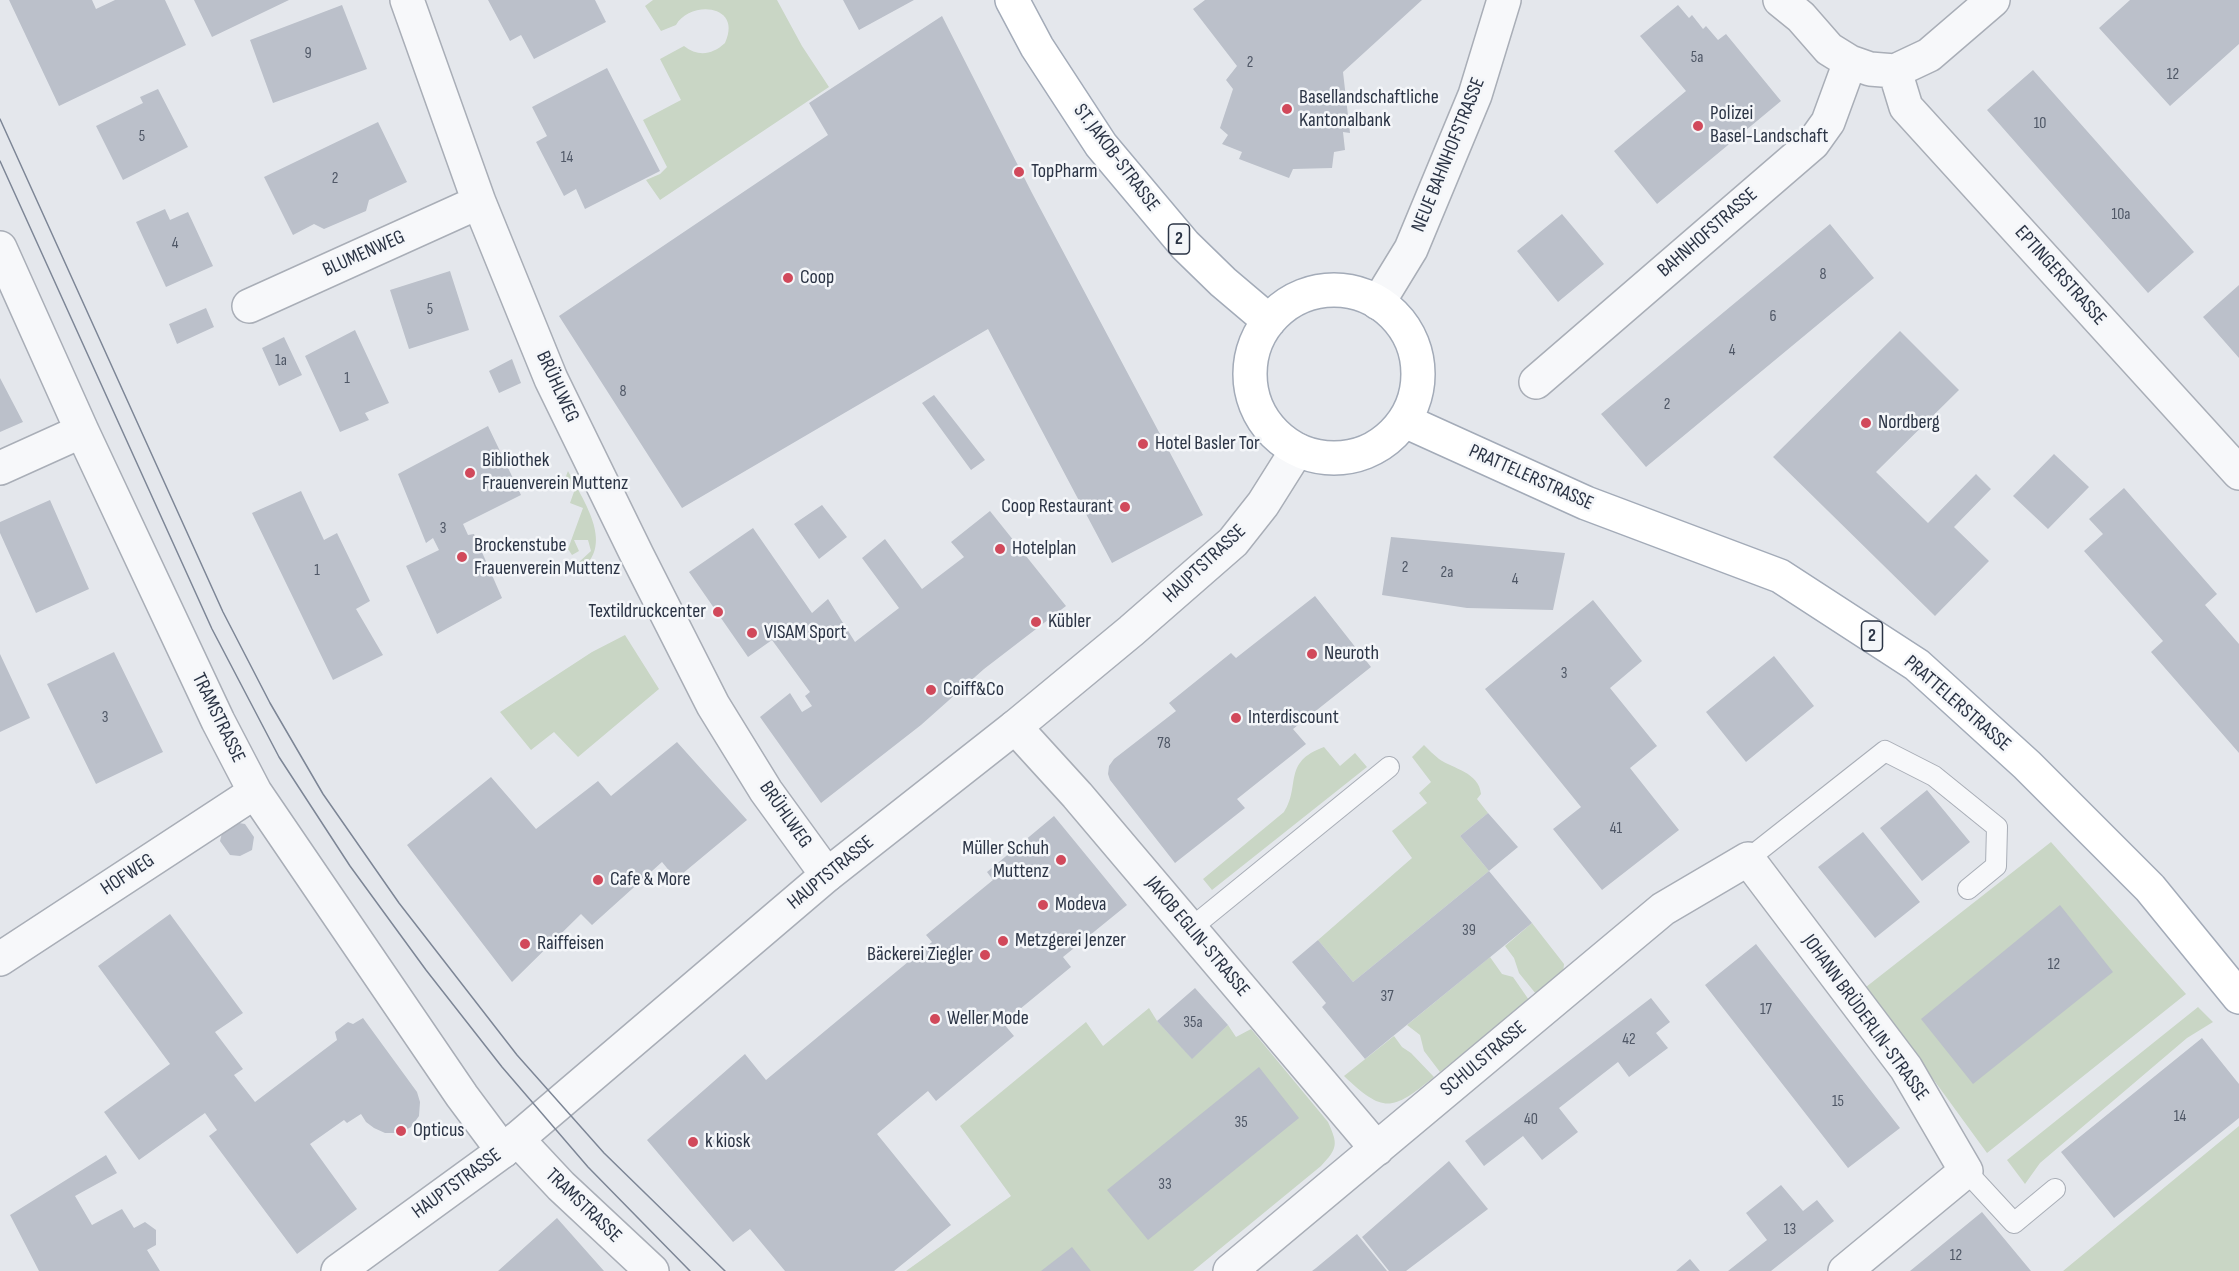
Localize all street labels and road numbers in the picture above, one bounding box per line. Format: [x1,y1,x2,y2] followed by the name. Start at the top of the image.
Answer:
[1407,74,1491,236] street label: NEUE BAHNHOFSTRASSE
[1068,99,1164,217] street label: ST. JAKOB-STRASSE
[1653,183,1763,283] street label: BAHNHOFSTRASSE
[2009,221,2111,331] street label: EPTINGERSTRASSE
[1168,224,1190,254] road number: 2
[319,225,409,283] street label: BLUMENWEG
[530,348,584,426] street label: BRÜHLWEG
[1465,440,1597,516] street label: PRATTELERSTRASSE
[1159,520,1251,608] street label: HAUPTSTRASSE
[1862,621,1882,651] road number: 2
[1899,651,2015,757] street label: PRATTELERSTRASSE
[186,669,250,767] street label: TRAMSTRASSE
[753,777,817,853] street label: BRÜHLWEG
[783,831,879,915] street label: HAUPTSTRASSE
[97,849,159,901] street label: HOFWEG
[1140,872,1254,1002] street label: JAKOB EGLIN-STRASSE
[1797,930,1933,1106] street label: JOHANN BRÜDERLIN-STRASSE
[1436,1016,1532,1102] street label: SCHULSTRASSE
[408,1144,506,1224] street label: HAUPTSTRASSE
[540,1164,626,1248] street label: TRAMSTRASSE

